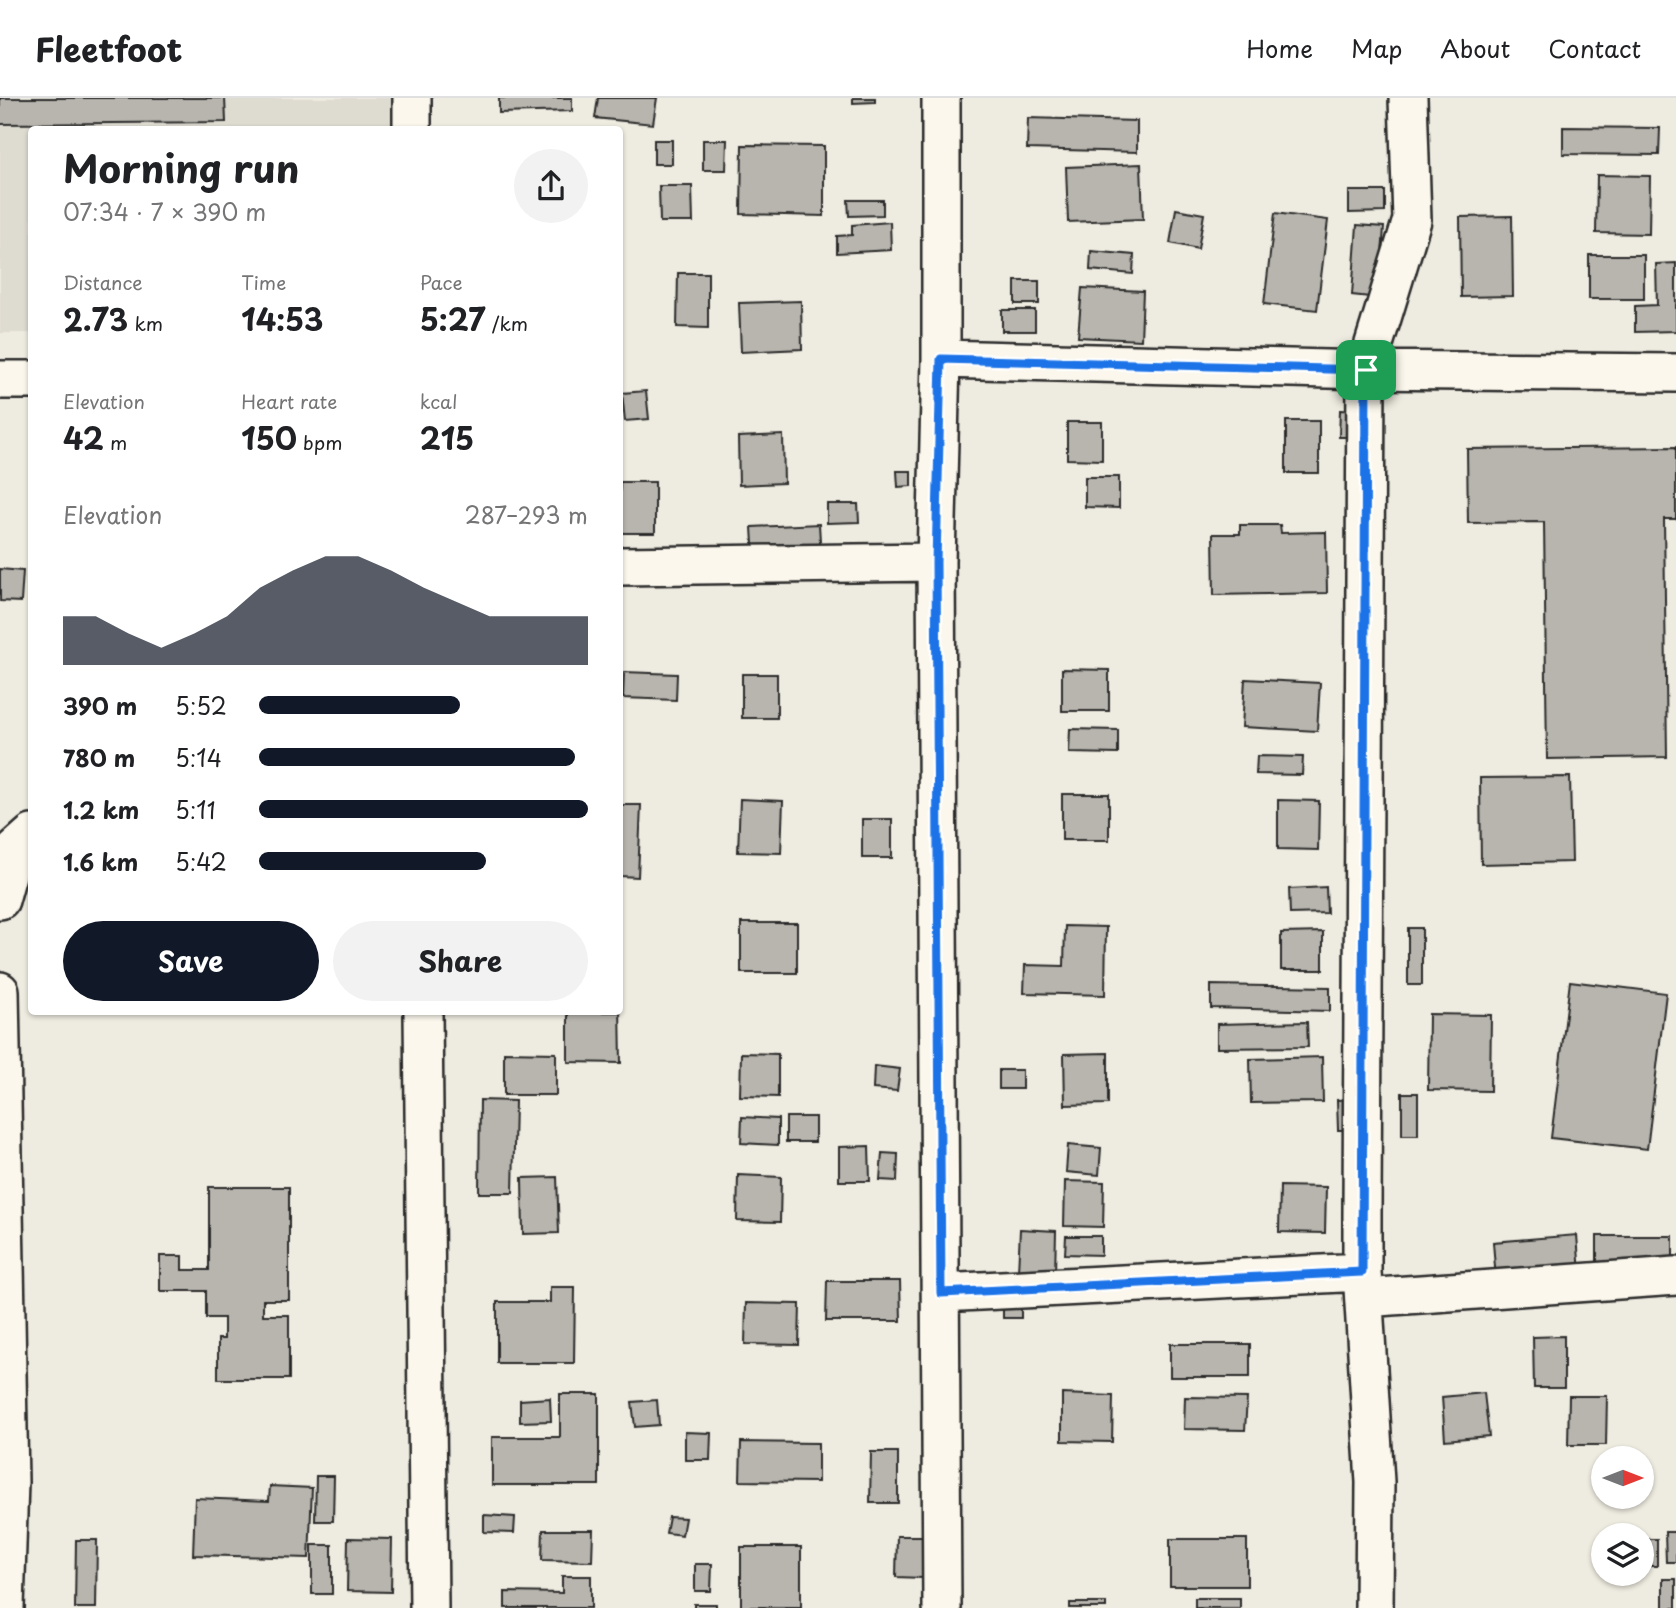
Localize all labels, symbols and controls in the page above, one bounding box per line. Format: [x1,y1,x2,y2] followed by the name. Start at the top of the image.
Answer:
[35,23,182,73] text: Fleetfoot
[1246,30,1313,66] text: Home
[1351,30,1402,66] text: Map
[1440,30,1510,66] text: About
[1548,30,1641,66] text: Contact
[63,139,299,196] text: Morning run
[514,149,588,223] button: share
[63,194,266,229] text: 07:34 · 7 × 390 m
[63,268,143,296] text: Distance
[241,268,286,296] text: Time
[420,268,463,296] text: Pace
[63,296,128,341] text: 2.73
[241,296,323,341] text: 14:53
[420,296,485,341] text: 5:27
[128,309,163,337] text: km
[485,309,528,337] text: /km
[1336,340,1396,400] pin
[1347,351,1385,389] icon: arrive
[63,387,145,415] text: Elevation
[241,387,337,415] text: Heart rate
[420,387,458,415] text: kcal
[63,415,104,460] text: 42
[241,415,297,460] text: 150
[420,415,474,460] text: 215
[104,428,127,456] text: m
[297,428,342,456] text: bpm
[63,497,162,532] text: Elevation
[464,497,588,532] text: 287–293 m
[63,688,137,723] text: 390 m
[175,688,227,723] text: 5:52
[63,740,135,775] text: 780 m
[175,740,222,775] text: 5:14
[63,792,139,827] text: 1.2 km
[175,792,216,827] text: 5:11
[63,844,138,879] text: 1.6 km
[175,844,227,879] text: 5:42
[63,921,319,1001] button: Save
[333,921,588,1001] button: Share
[1591,1446,1654,1508] north arrow
[1591,1446,1654,1586] map controls
[1591,1523,1654,1586] button: layers

